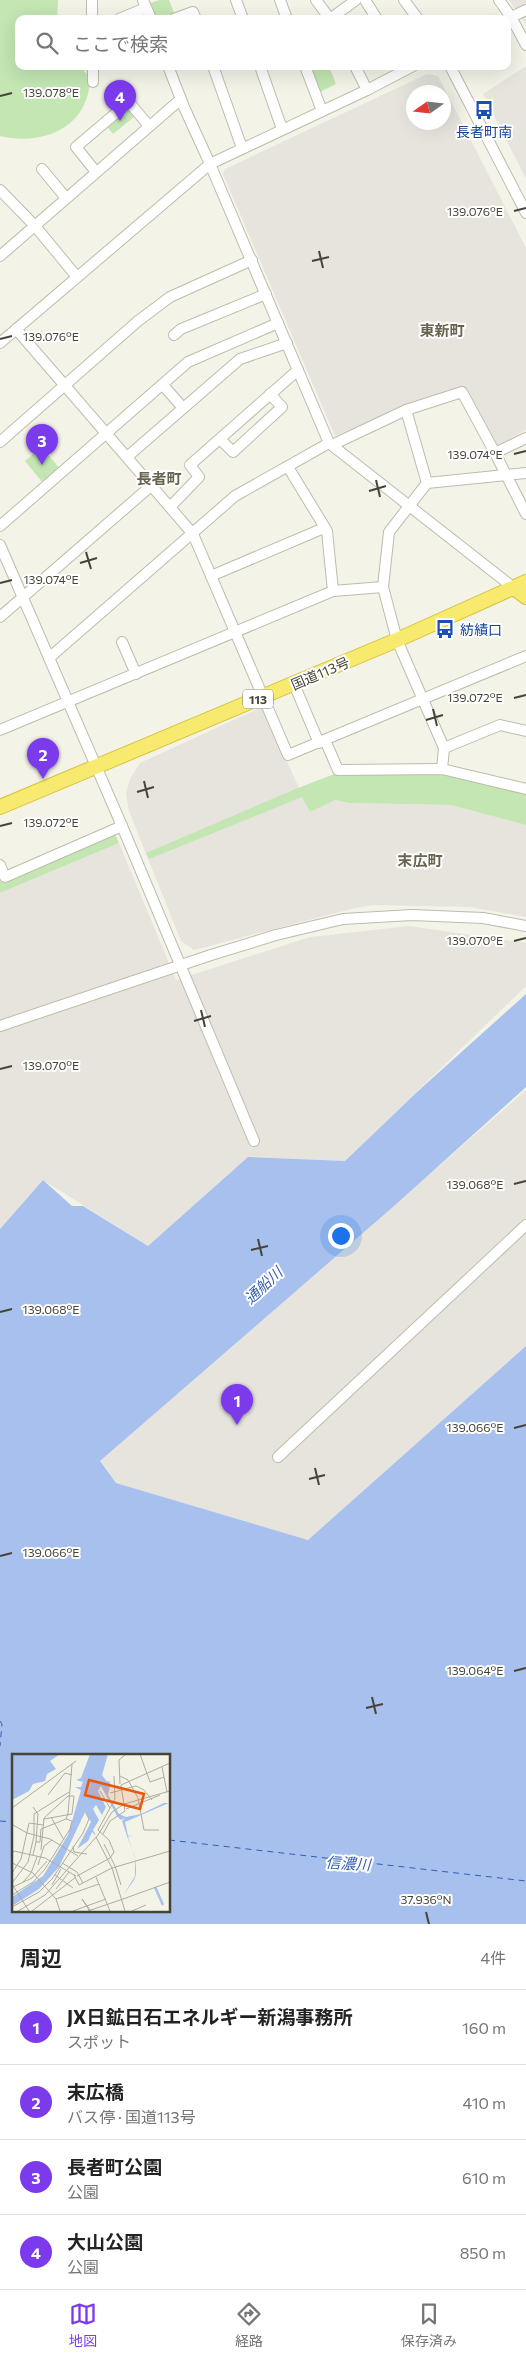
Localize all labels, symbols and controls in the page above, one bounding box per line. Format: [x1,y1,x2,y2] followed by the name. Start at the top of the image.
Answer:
[15,15,511,70] search box
[33,29,61,57] icon: search
[73,32,168,55] text: ここで検索
[104,80,136,121] pin: 4
[23,85,79,99] text: 139.078°E
[406,85,451,130] north arrow
[473,99,495,121] bus stop icon: 長者町南
[456,123,512,140] place label: 長者町南
[447,204,503,218] text: 139.076°E
[419,321,465,339] district label: 東新町
[23,329,79,343] text: 139.076°E
[26,424,58,465] pin: 3
[447,447,503,461] text: 139.074°E
[136,469,182,487] district label: 長者町
[23,572,79,586] text: 139.074°E
[434,618,456,640] bus stop icon: 紡績口
[460,621,502,638] place label: 紡績口
[288,653,352,693] street label: 国道113号
[243,690,273,709] road number: 113
[447,690,503,704] text: 139.072°E
[27,738,59,779] pin: 2
[23,815,79,829] text: 139.072°E
[397,851,443,869] district label: 末広町
[447,933,503,947] text: 139.070°E
[23,1058,79,1072] text: 139.070°E
[447,1177,503,1191] text: 139.068°E
[328,1223,354,1249] your location
[240,1262,287,1307] water label: 通船川
[23,1302,79,1316] text: 139.068°E
[221,1384,253,1425] pin: 1
[447,1420,503,1434] text: 139.066°E
[23,1545,79,1559] text: 139.066°E
[447,1663,503,1677] text: 139.064°E
[12,1754,170,1912] inset map
[325,1853,373,1873] water label: 信濃川
[401,1892,452,1906] text: 37.936°N
[20,1945,62,1970] text: 周辺
[480,1948,506,1967] text: 4件
[67,2005,353,2028] text: JX日鉱日石エネルギー新潟事務所
[32,2018,40,2037] text: 1
[462,2018,506,2037] text: 160 m
[67,2032,131,2051] text: スポット
[67,2080,124,2103] text: 末広橋
[31,2093,41,2112] text: 2
[463,2093,506,2112] text: 410 m
[67,2107,196,2126] text: バス停 · 国道113号
[67,2155,162,2178] text: 長者町公園
[31,2168,41,2187] text: 3
[462,2168,506,2187] text: 610 m
[67,2182,99,2201] text: 公園
[67,2230,143,2253] text: 大山公園
[31,2243,41,2262] text: 4
[460,2243,506,2262] text: 850 m
[67,2257,99,2276] text: 公園
[69,2300,97,2350] tab: 地図
[235,2300,263,2350] tab: 経路
[401,2300,457,2350] tab: 保存済み

